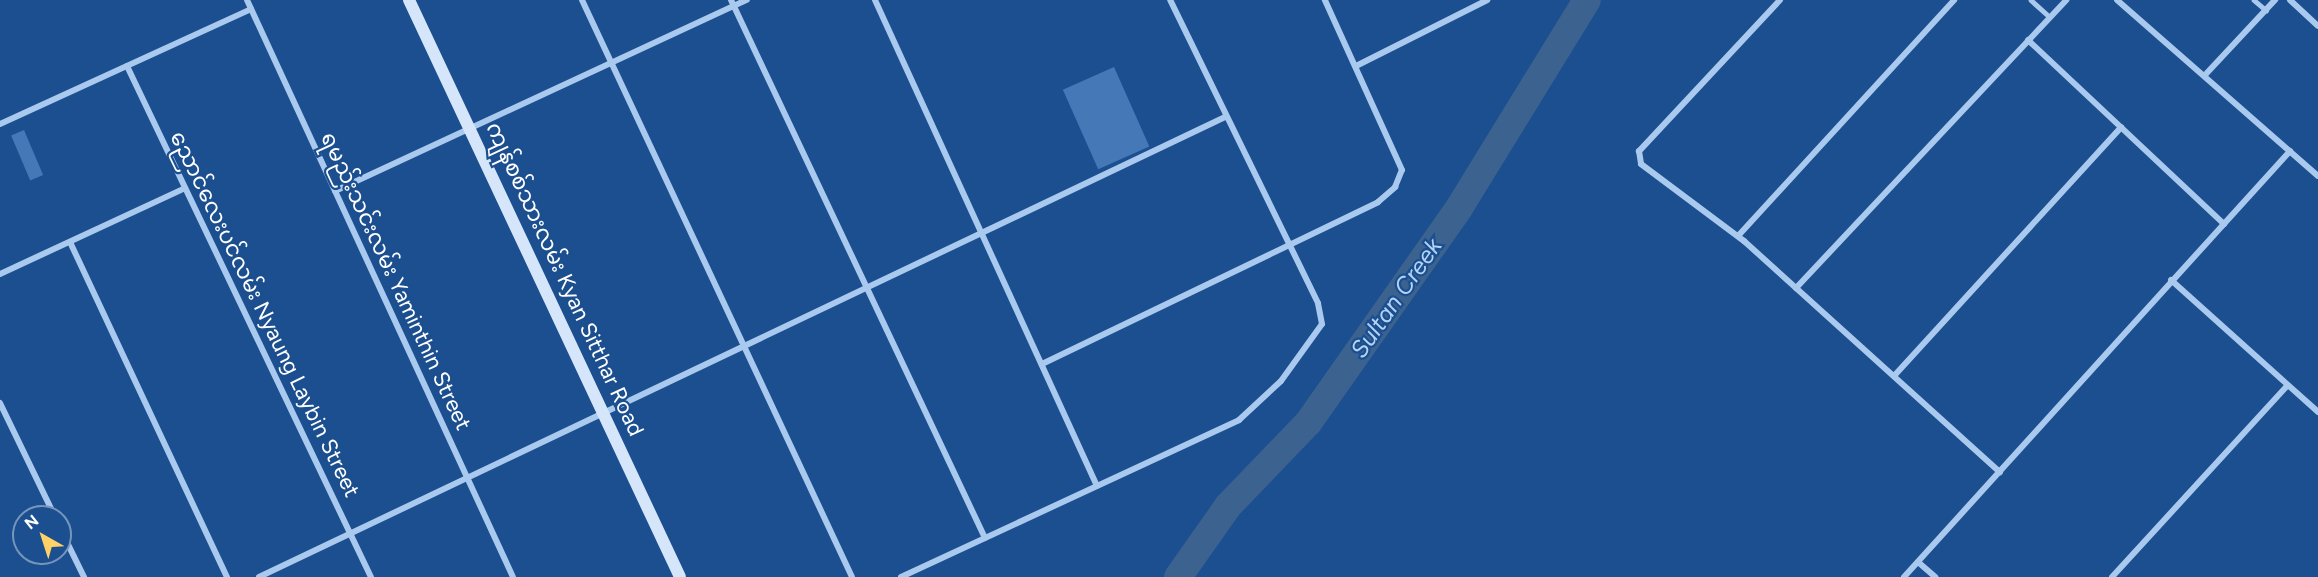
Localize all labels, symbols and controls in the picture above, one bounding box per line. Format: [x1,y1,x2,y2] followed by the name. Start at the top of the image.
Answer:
[480,118,650,440] street label: ကျန်စစ်သားလမ်း Kyan Sitthar Road
[165,127,365,501] street label: ညောင်လေးပင်လမ်း Nyaung Laybin Street
[315,128,477,434] street label: ရမည်းသင်းလမ်း Yaminthin Street
[1344,233,1448,363] water label: Sultan Creek
[12,505,72,565] north arrow
[21,511,42,533] text: N

